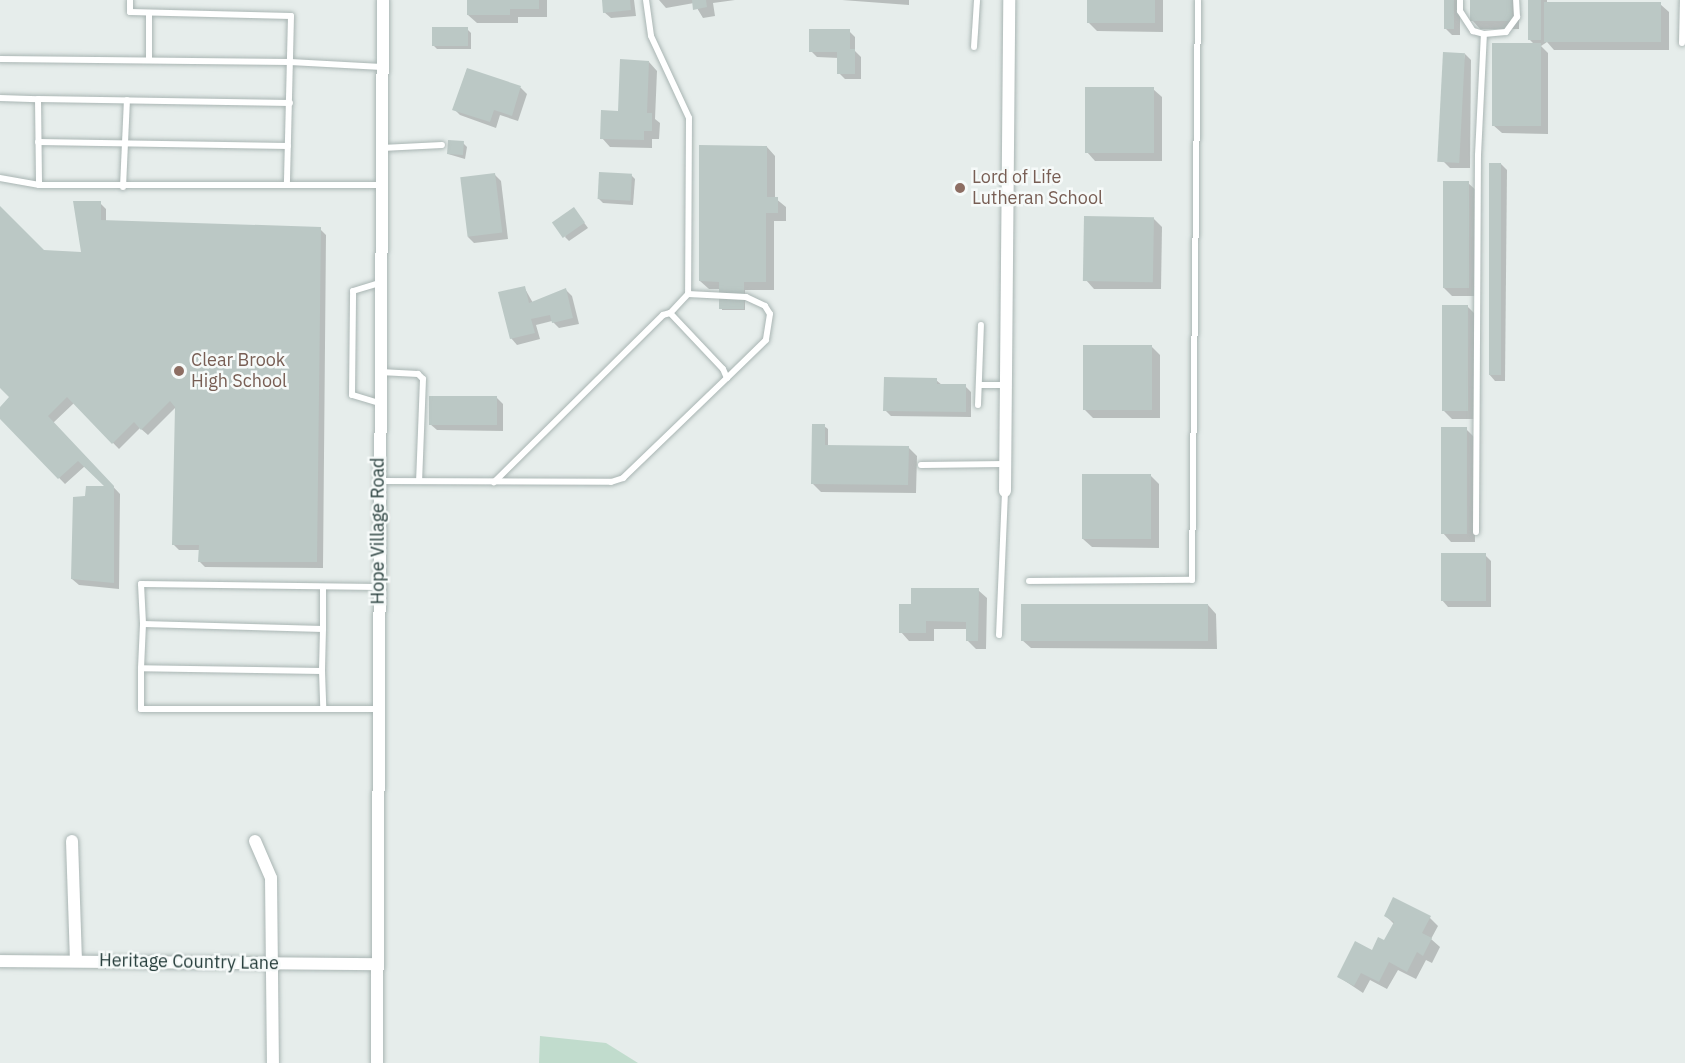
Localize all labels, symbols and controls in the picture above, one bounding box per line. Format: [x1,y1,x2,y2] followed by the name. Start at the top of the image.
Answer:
[972,167,1103,210] place label: Lord of Life Lutheran School
[953,181,967,195] marker: Lord of Life Lutheran School
[191,350,287,392] place label: Clear Brook High School
[172,364,186,378] marker: Clear Brook High School
[367,457,389,605] street label: Hope Village Road
[99,950,279,974] street label: Heritage Country Lane

